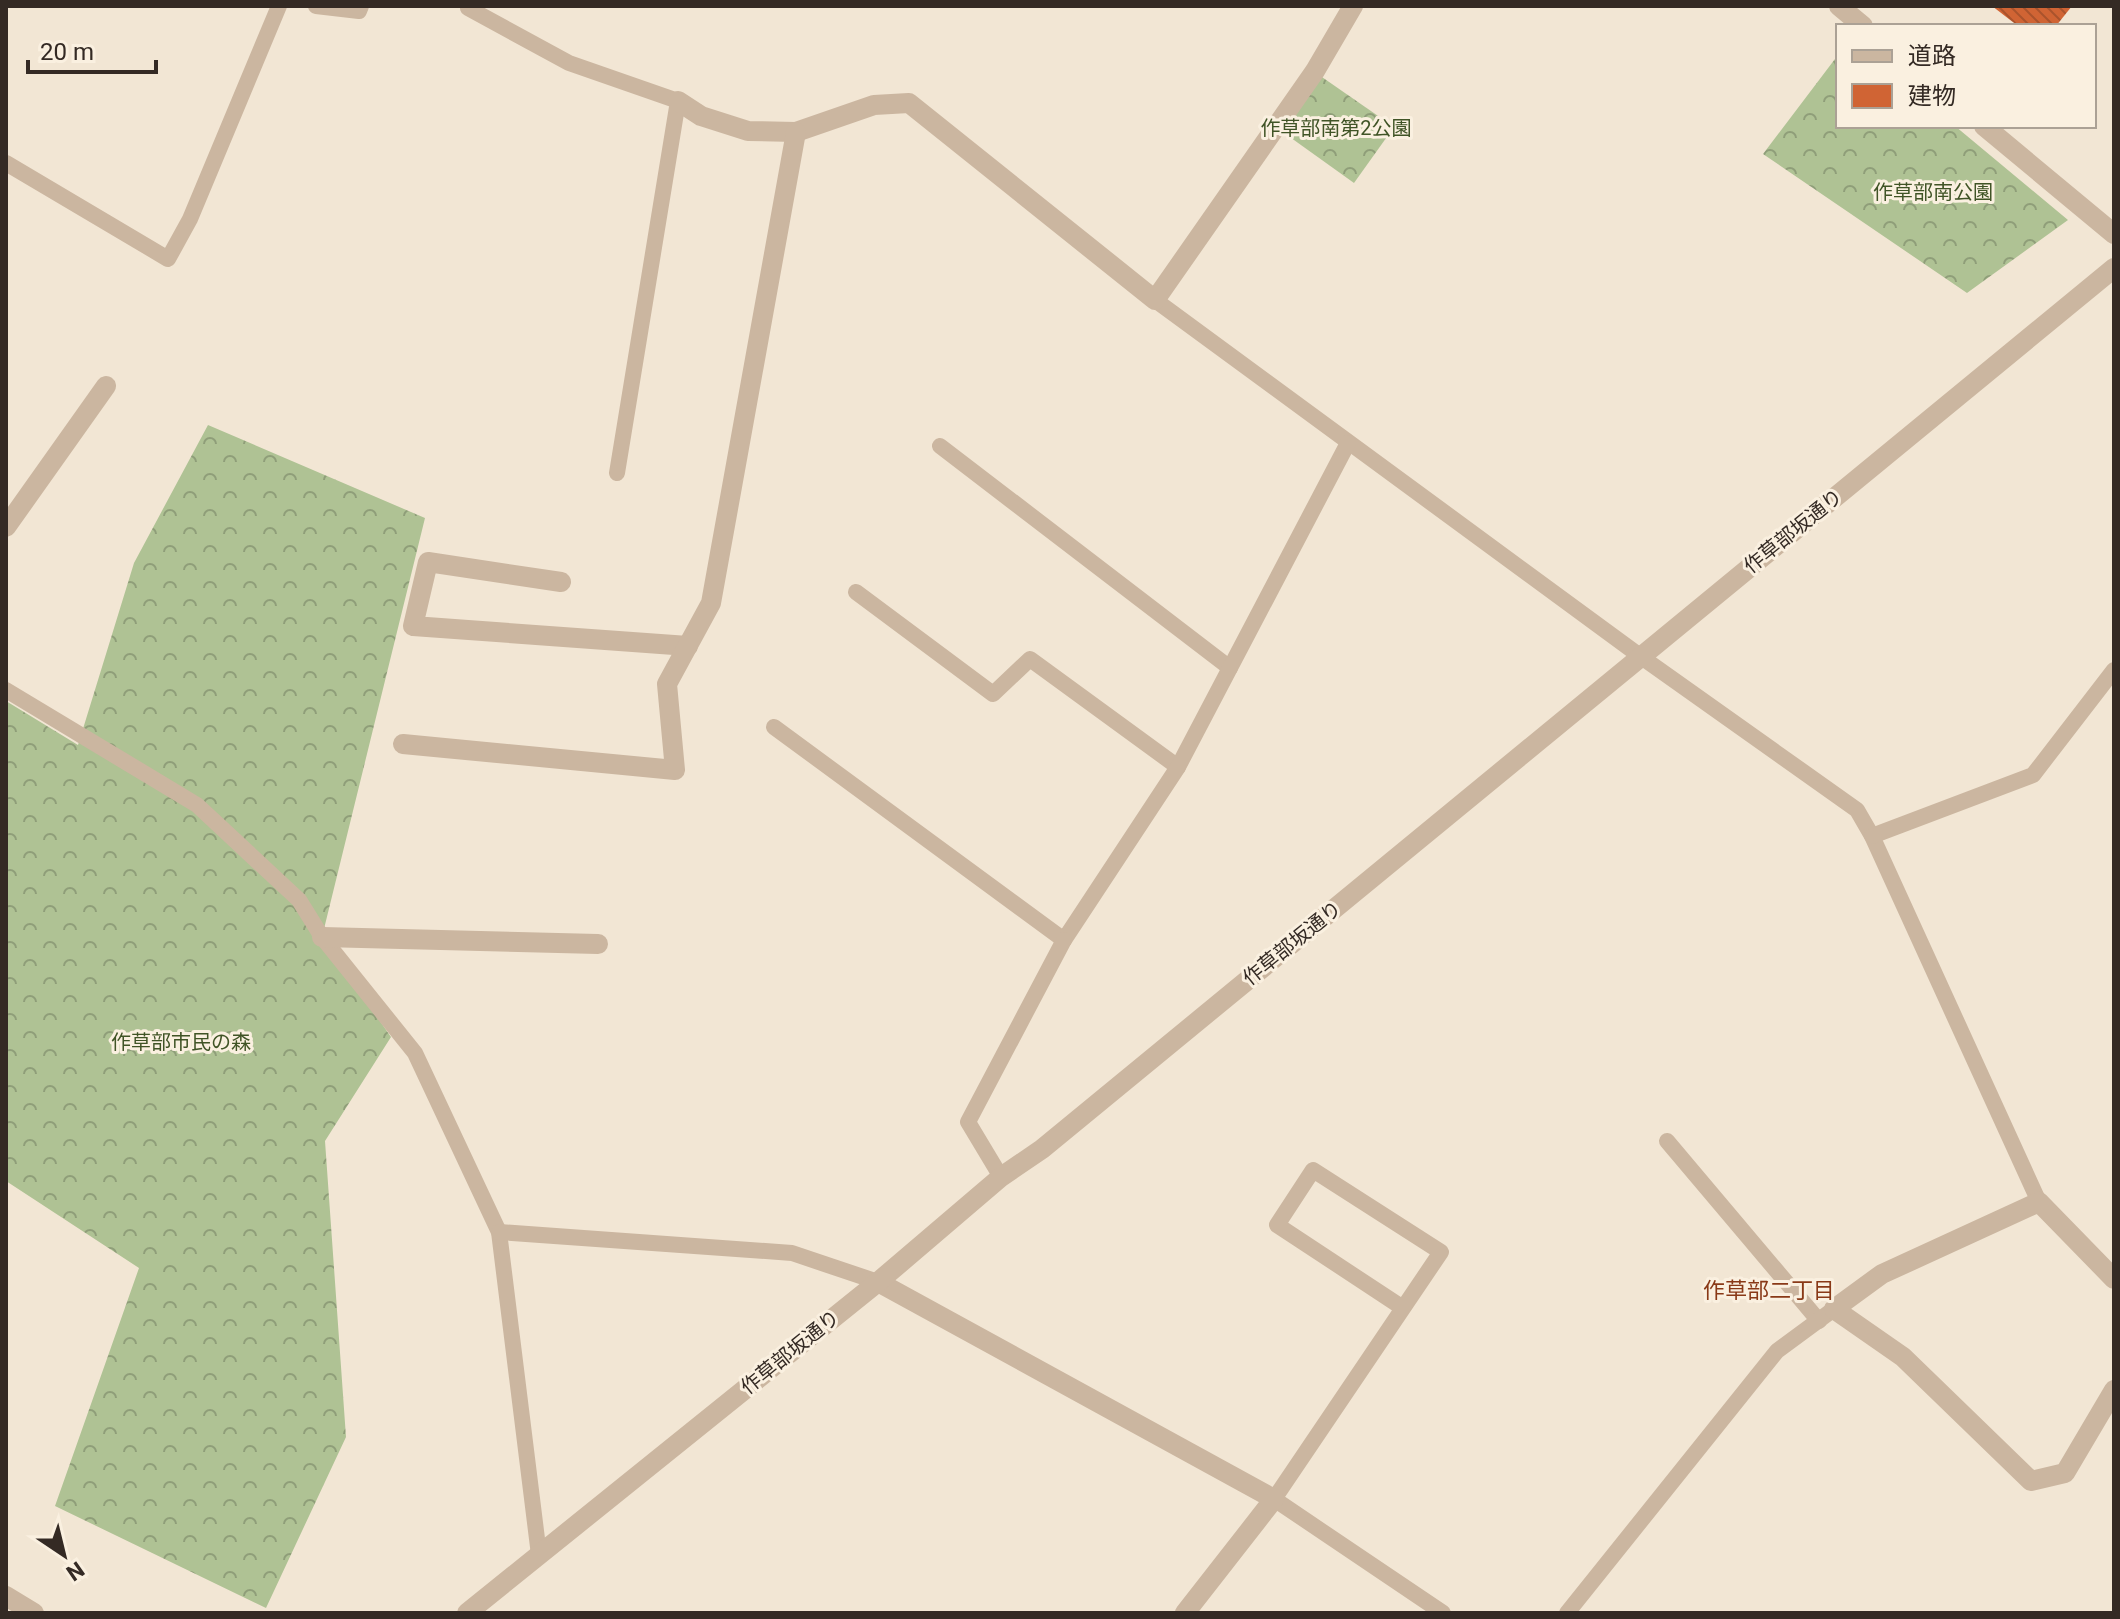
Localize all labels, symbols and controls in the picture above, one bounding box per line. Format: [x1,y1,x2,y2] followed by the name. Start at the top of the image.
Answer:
[28,24,156,74] scale bar
[1836,24,2096,128] legend
[40,38,94,66] text: 20 m
[1908,42,1956,70] text: 道路
[1908,82,1956,110] text: 建物
[1260,116,1412,140] park label: 作草部南第2公園
[1873,180,1993,204] park label: 作草部南公園
[1739,484,1847,578] street label: 作草部坂通り
[1238,896,1346,990] street label: 作草部坂通り
[111,1030,251,1054] park label: 作草部市民の森
[1703,1278,1835,1303] district label: 作草部二丁目
[736,1305,844,1399] street label: 作草部坂通り
[24,1515,104,1595] north arrow
[62,1556,89,1586] text: N

